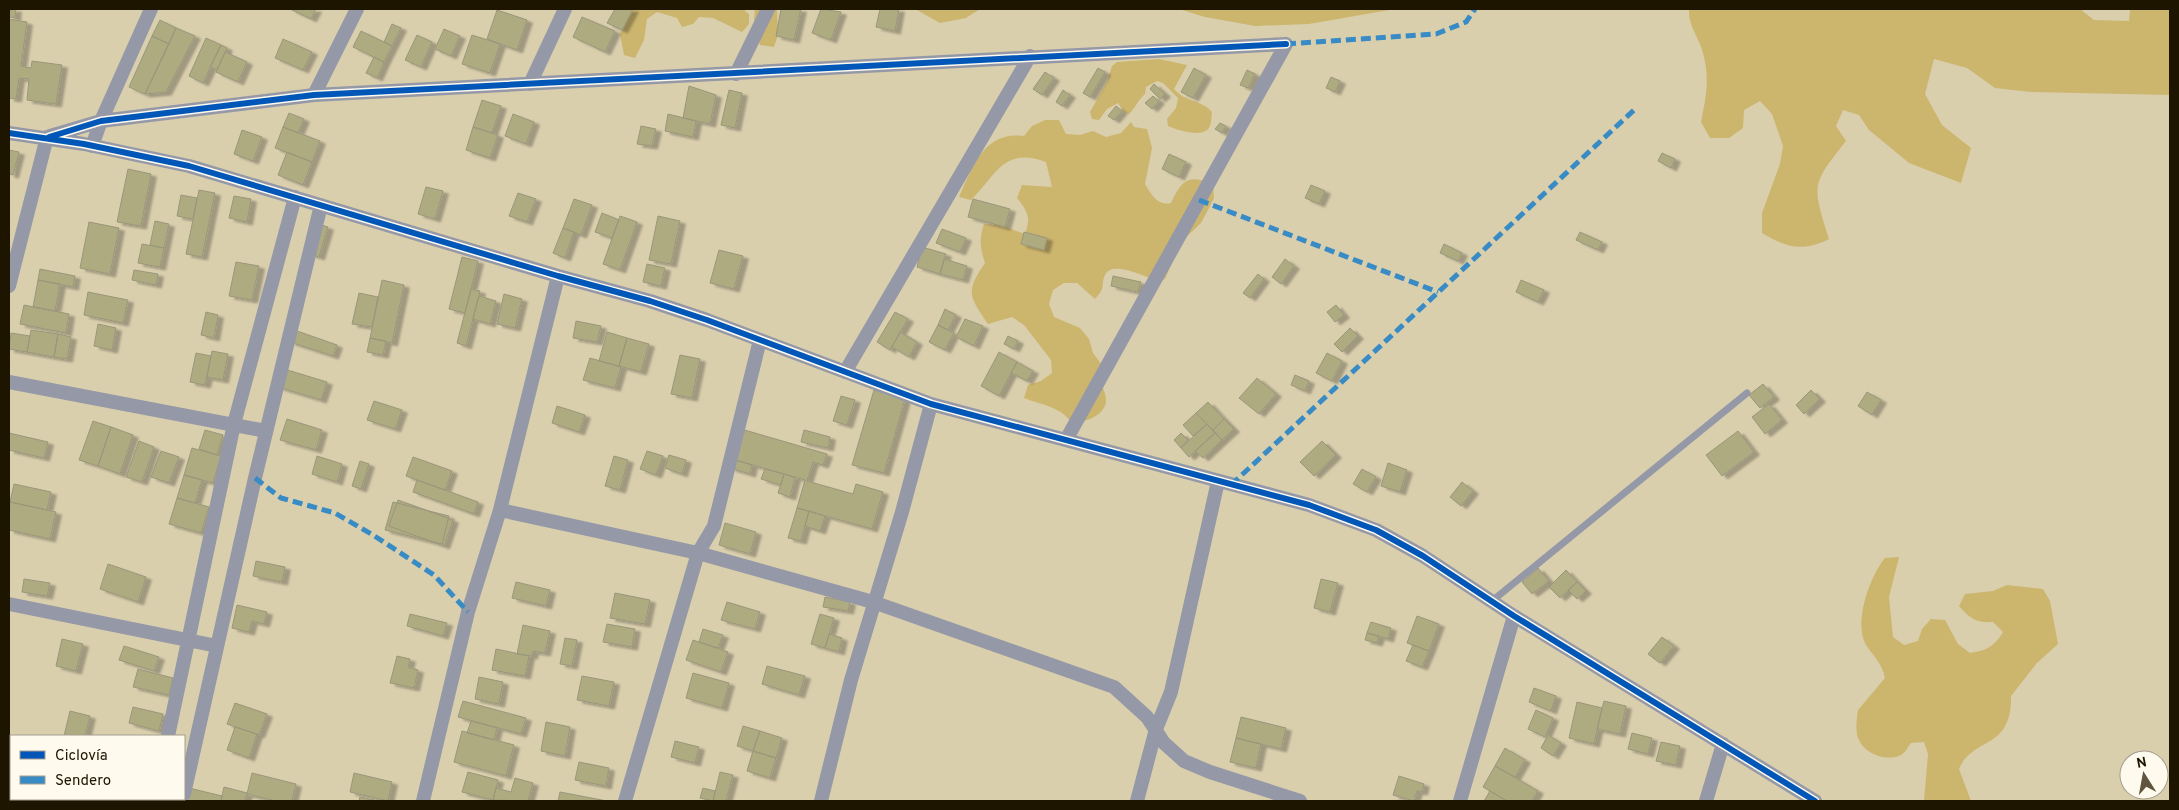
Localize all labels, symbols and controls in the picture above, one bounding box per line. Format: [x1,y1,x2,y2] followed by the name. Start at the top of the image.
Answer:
[10,735,185,800] legend
[55,747,108,766] text: Ciclovía
[2119,750,2169,800] north arrow
[2135,754,2148,773] text: N
[55,772,111,791] text: Sendero

